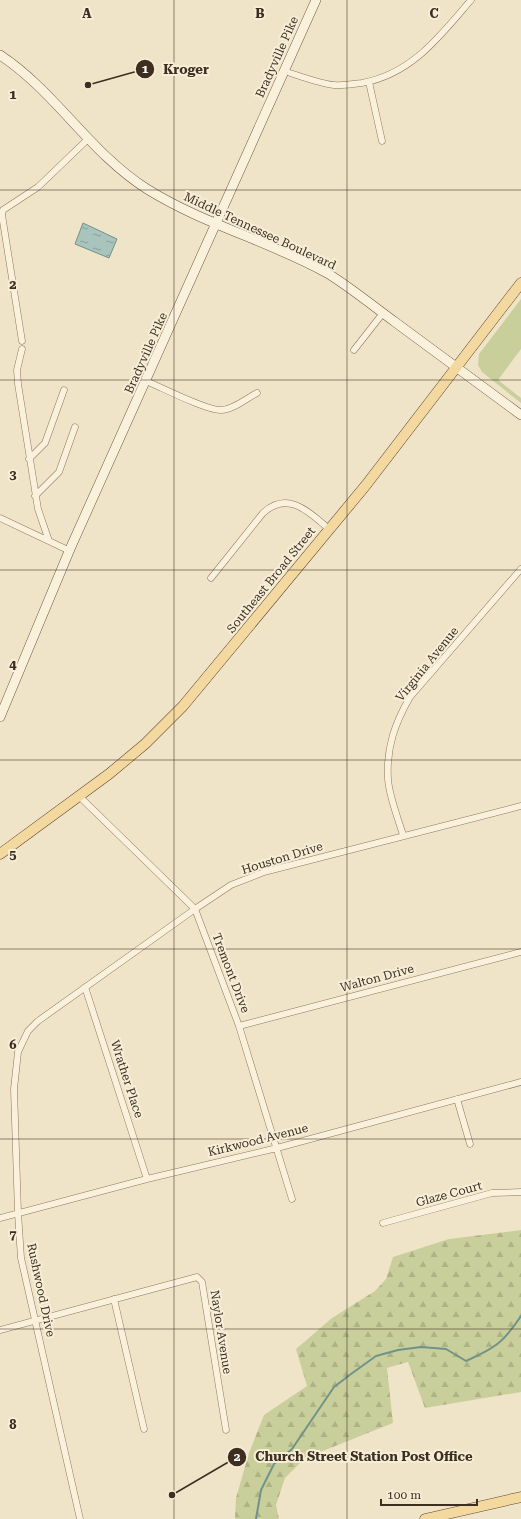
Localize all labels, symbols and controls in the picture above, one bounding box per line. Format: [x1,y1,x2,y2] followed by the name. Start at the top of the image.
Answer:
[82,6,92,21] text: A
[429,6,439,21] text: C
[253,14,301,100] street label: Bradyville Pike
[135,57,217,82] callout: Kroger
[142,62,149,76] text: 1
[163,62,209,77] text: Kroger
[9,87,17,102] text: 1
[182,190,339,273] street label: Middle Tennessee Boulevard
[9,277,17,292] text: 2
[122,310,170,396] street label: Bradyville Pike
[9,467,17,482] text: 3
[224,524,318,636] street label: Southeast Broad Street
[393,624,462,704] street label: Virginia Avenue
[9,657,17,672] text: 4
[240,839,325,877] street label: Houston Drive
[9,847,17,862] text: 5
[209,931,253,1015] street label: Tremont Drive
[339,961,416,995] street label: Walton Drive
[9,1037,17,1052] text: 6
[108,1038,146,1120] street label: Wrather Place
[206,1121,310,1159] street label: Kirkwood Avenue
[414,1178,484,1210] street label: Glaze Court
[9,1227,17,1242] text: 7
[24,1242,58,1339] street label: Rushwood Drive
[207,1289,235,1375] street label: Naylor Avenue
[9,1417,17,1432] text: 8
[227,1444,481,1469] callout: Church Street Station Post Office
[255,1449,473,1464] text: Church Street Station Post Office
[234,1450,241,1464] text: 2
[381,1481,477,1507] scale bar
[387,1488,421,1502] text: 100 m

